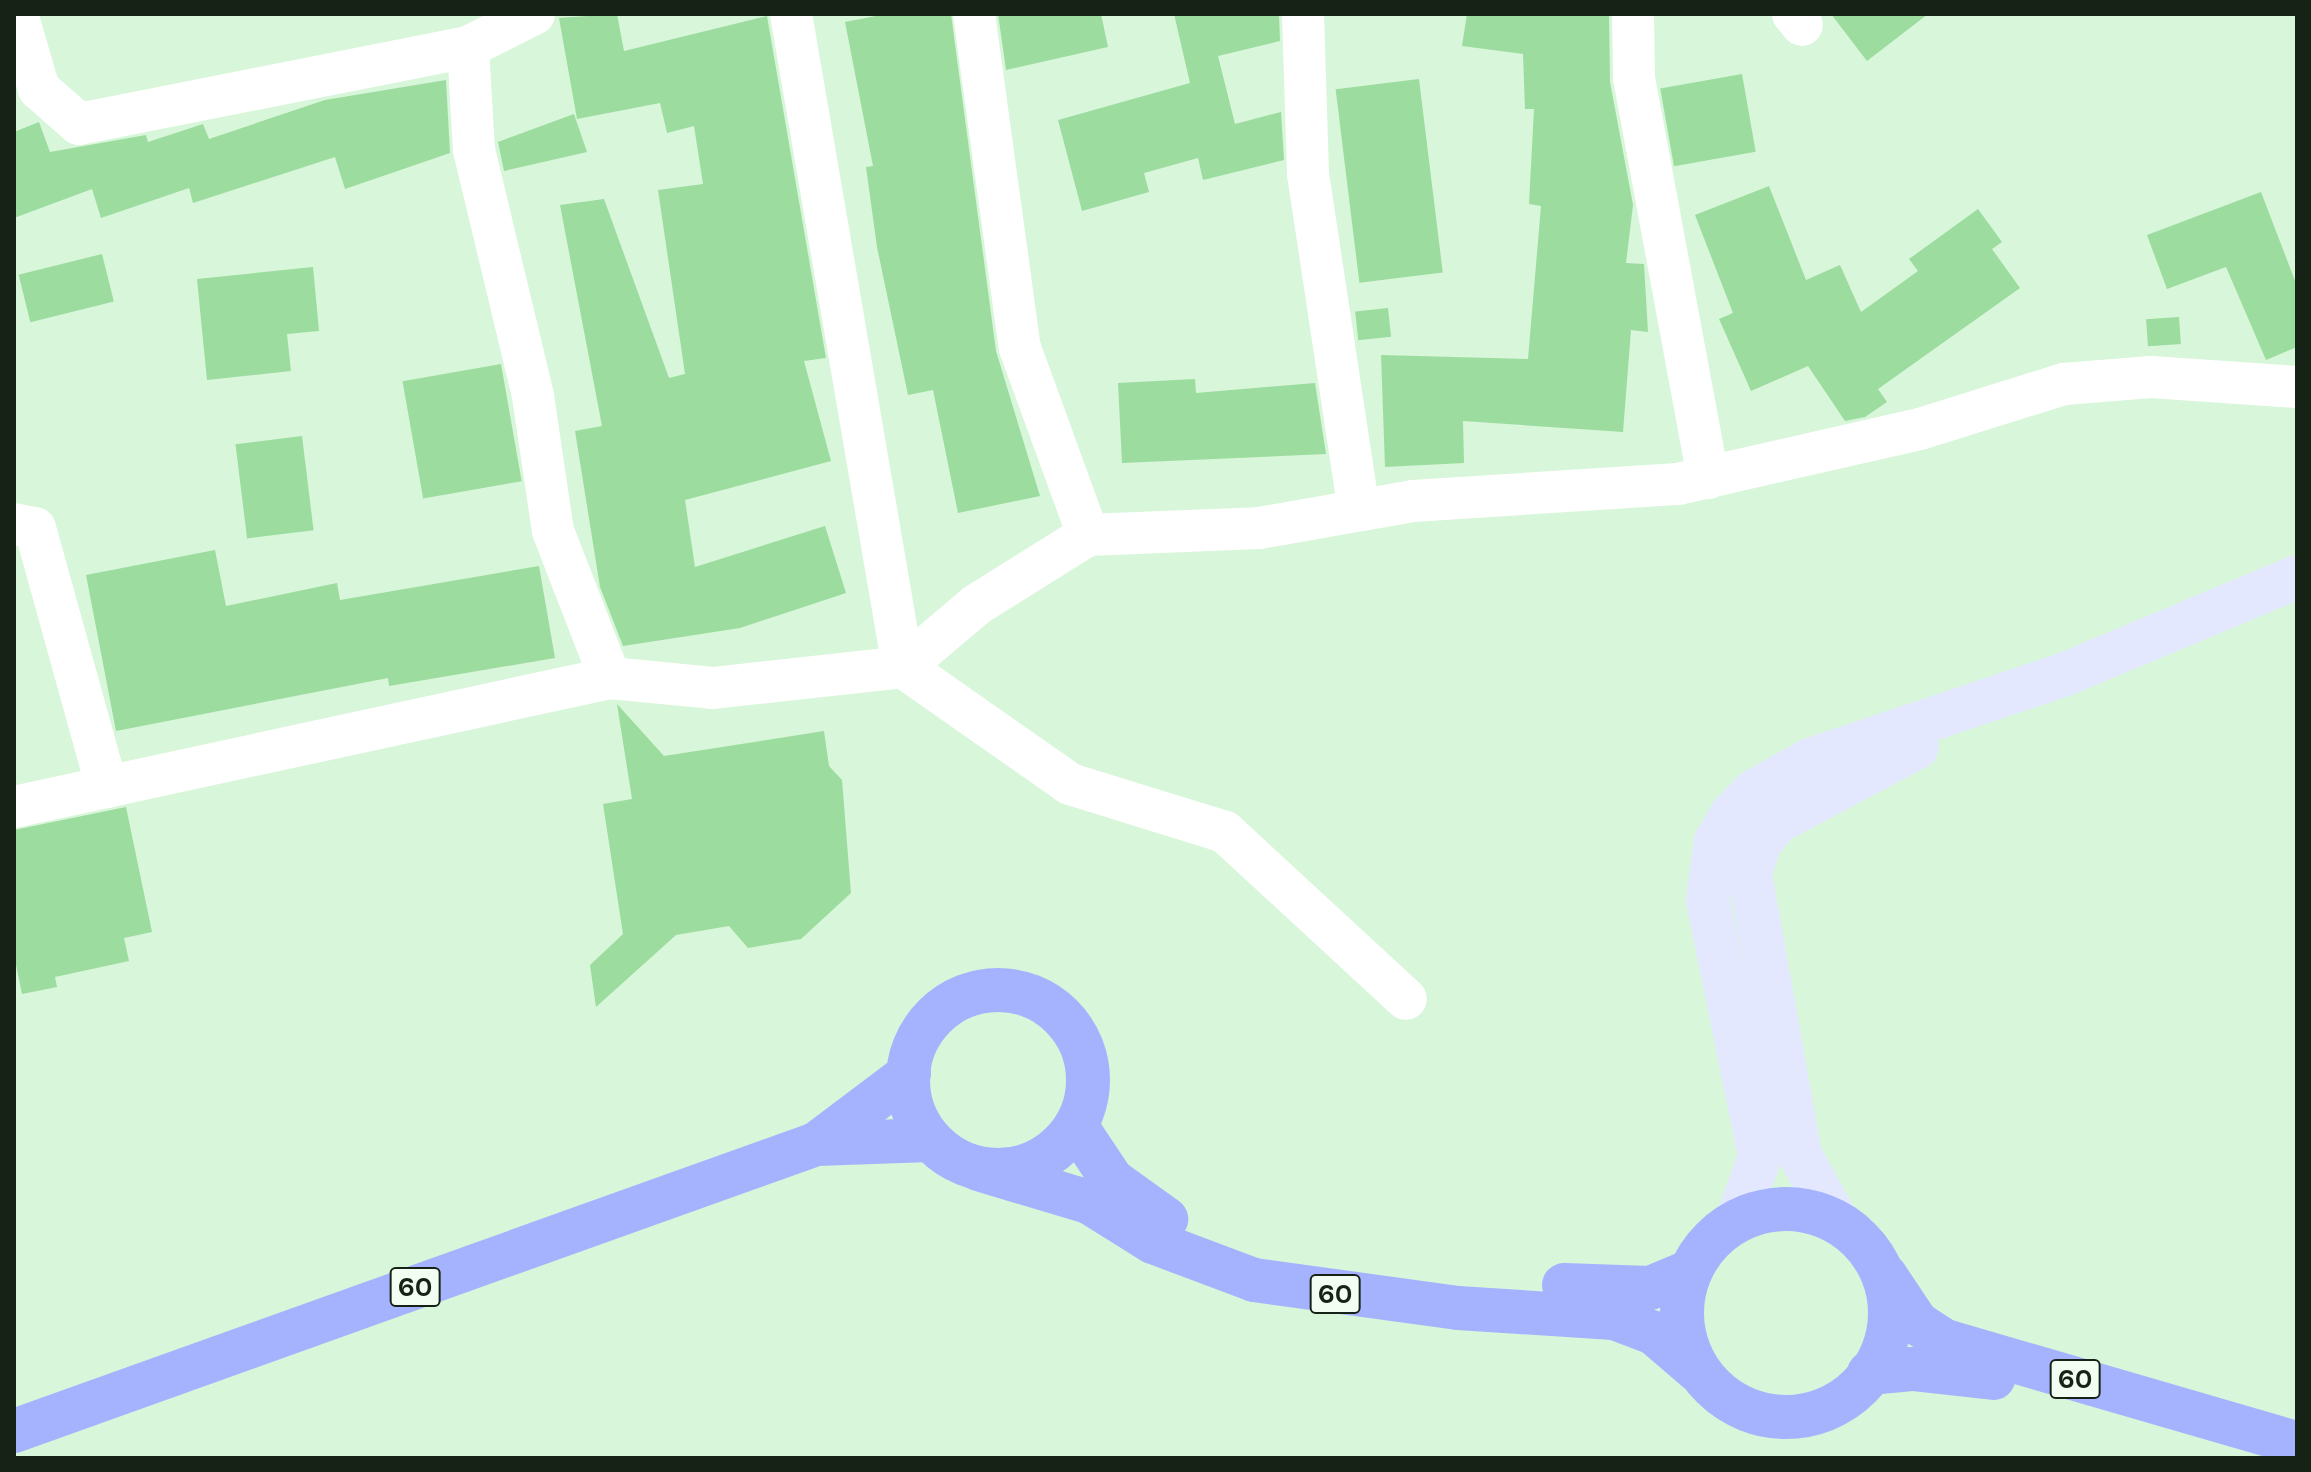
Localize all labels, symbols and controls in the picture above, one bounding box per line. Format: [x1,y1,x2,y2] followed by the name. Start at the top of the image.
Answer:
[389,1263,441,1311] road number: 60
[1309,1270,1361,1318] road number: 60
[2049,1355,2101,1403] road number: 60

